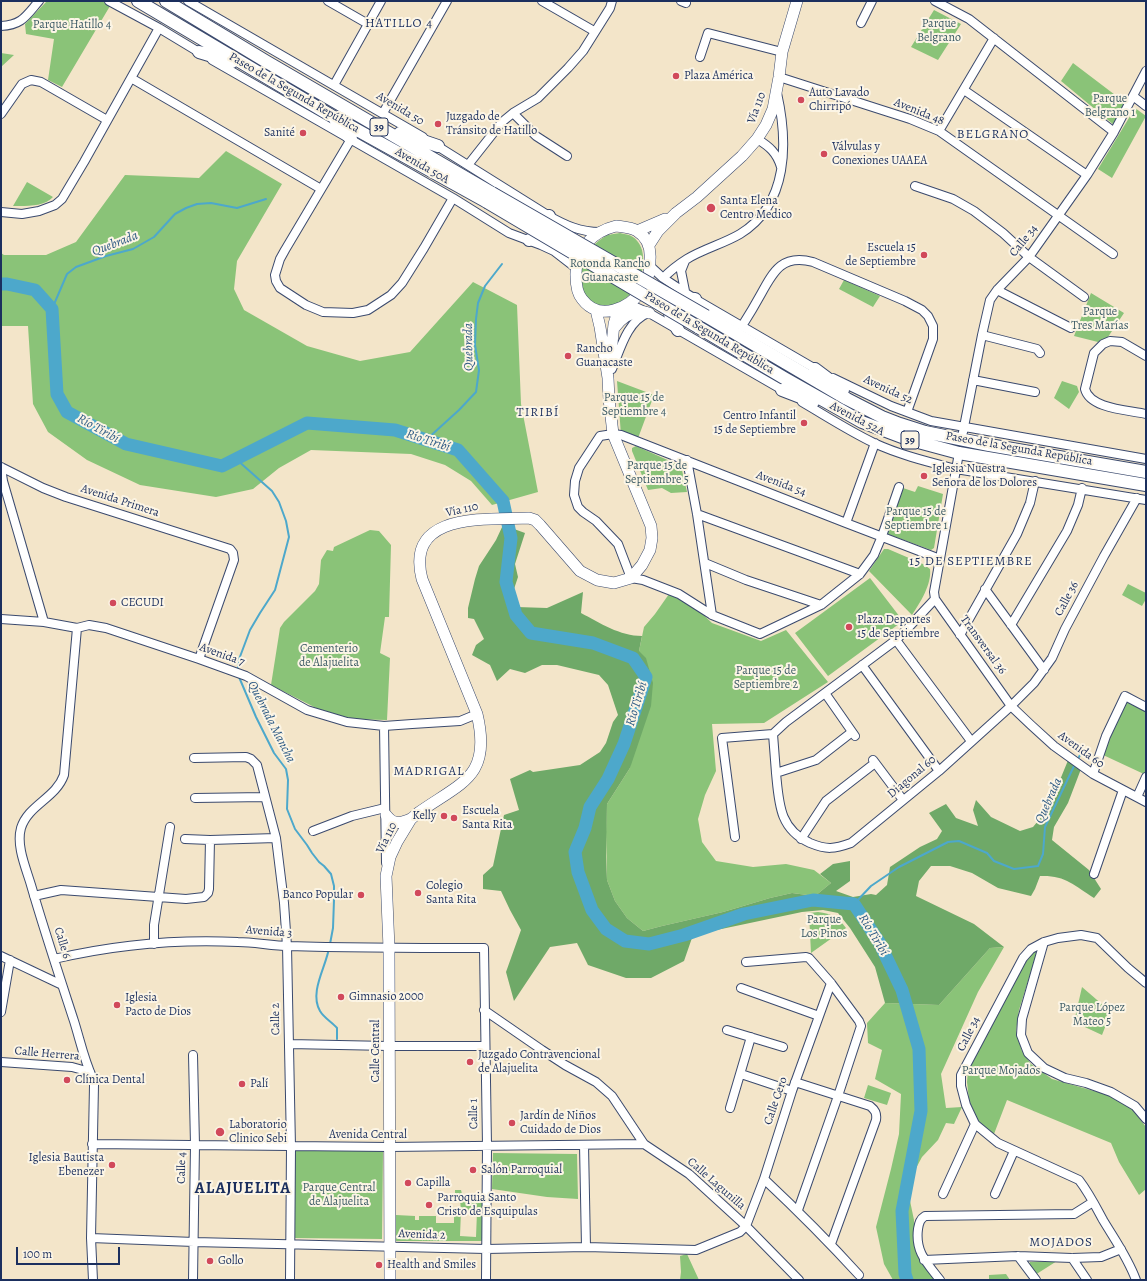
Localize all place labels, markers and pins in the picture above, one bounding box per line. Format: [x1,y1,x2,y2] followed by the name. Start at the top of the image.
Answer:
[684,69,753,83] place label: Plaza América
[671,71,681,81] marker: Plaza América
[809,86,869,114] place label: Auto Lavado Chirripó
[796,95,806,105] marker: Auto Lavado Chirripó
[446,110,537,138] place label: Juzgado de Tránsito de Hatillo
[433,119,443,129] marker: Juzgado de Tránsito de Hatillo
[264,126,295,140] place label: Sanité
[298,128,308,138] marker: Sanité
[832,140,927,168] place label: Válvulas y Conexiones UAAEA
[819,149,829,159] marker: Válvulas y Conexiones UAAEA
[720,194,792,222] place label: Santa Elena Centro Medico
[705,202,717,214] marker: Santa Elena Centro Medico
[845,241,916,269] place label: Escuela 15 de Septiembre
[919,250,929,260] marker: Escuela 15 de Septiembre
[576,342,633,370] place label: Rancho Guanacaste
[563,351,573,361] marker: Rancho Guanacaste
[714,409,796,437] place label: Centro Infantil 15 de Septiembre
[799,418,809,428] marker: Centro Infantil 15 de Septiembre
[932,462,1037,490] place label: Iglesia Nuestra Señora de los Dolores
[919,471,929,481] marker: Iglesia Nuestra Señora de los Dolores
[121,596,164,610] place label: CECUDI
[108,598,118,608] marker: CECUDI
[857,613,939,641] place label: Plaza Deportes 15 de Septiembre
[844,622,854,632] marker: Plaza Deportes 15 de Septiembre
[462,804,512,832] place label: Escuela Santa Rita
[412,809,436,823] place label: Kelly
[439,811,449,821] marker: Kelly
[449,813,459,823] marker: Escuela Santa Rita
[426,879,476,907] place label: Colegio Santa Rita
[282,888,353,902] place label: Banco Popular
[413,888,423,898] marker: Colegio Santa Rita
[356,890,366,900] marker: Banco Popular
[349,990,424,1004] place label: Gimnasio 2000
[125,991,191,1019] place label: Iglesia Pacto de Dios
[336,992,346,1002] marker: Gimnasio 2000
[112,1000,122,1010] marker: Iglesia Pacto de Dios
[478,1048,600,1076] place label: Juzgado Contravencional de Alajuelita
[465,1057,475,1067] marker: Juzgado Contravencional de Alajuelita
[75,1073,145,1087] place label: Clínica Dental
[62,1075,72,1085] marker: Clínica Dental
[250,1077,268,1091] place label: Palí
[237,1079,247,1089] marker: Palí
[520,1109,601,1137] place label: Jardín de Niños Cuidado de Dios
[229,1118,287,1146] place label: Laboratorio Clinico Sebi
[507,1118,517,1128] marker: Jardín de Niños Cuidado de Dios
[214,1126,226,1138] marker: Laboratorio Clinico Sebi
[28,1151,104,1179] place label: Iglesia Bautista Ebenezer
[107,1160,117,1170] marker: Iglesia Bautista Ebenezer
[481,1163,562,1177] place label: Salón Parroquial
[468,1165,478,1175] marker: Salón Parroquial
[416,1176,450,1190] place label: Capilla
[403,1178,413,1188] marker: Capilla
[437,1191,538,1219] place label: Parroquia Santo Cristo de Esquipulas
[424,1200,434,1210] marker: Parroquia Santo Cristo de Esquipulas
[218,1254,244,1268] place label: Gollo
[205,1256,215,1266] marker: Gollo
[387,1258,476,1272] place label: Health and Smiles
[374,1260,384,1270] marker: Health and Smiles

